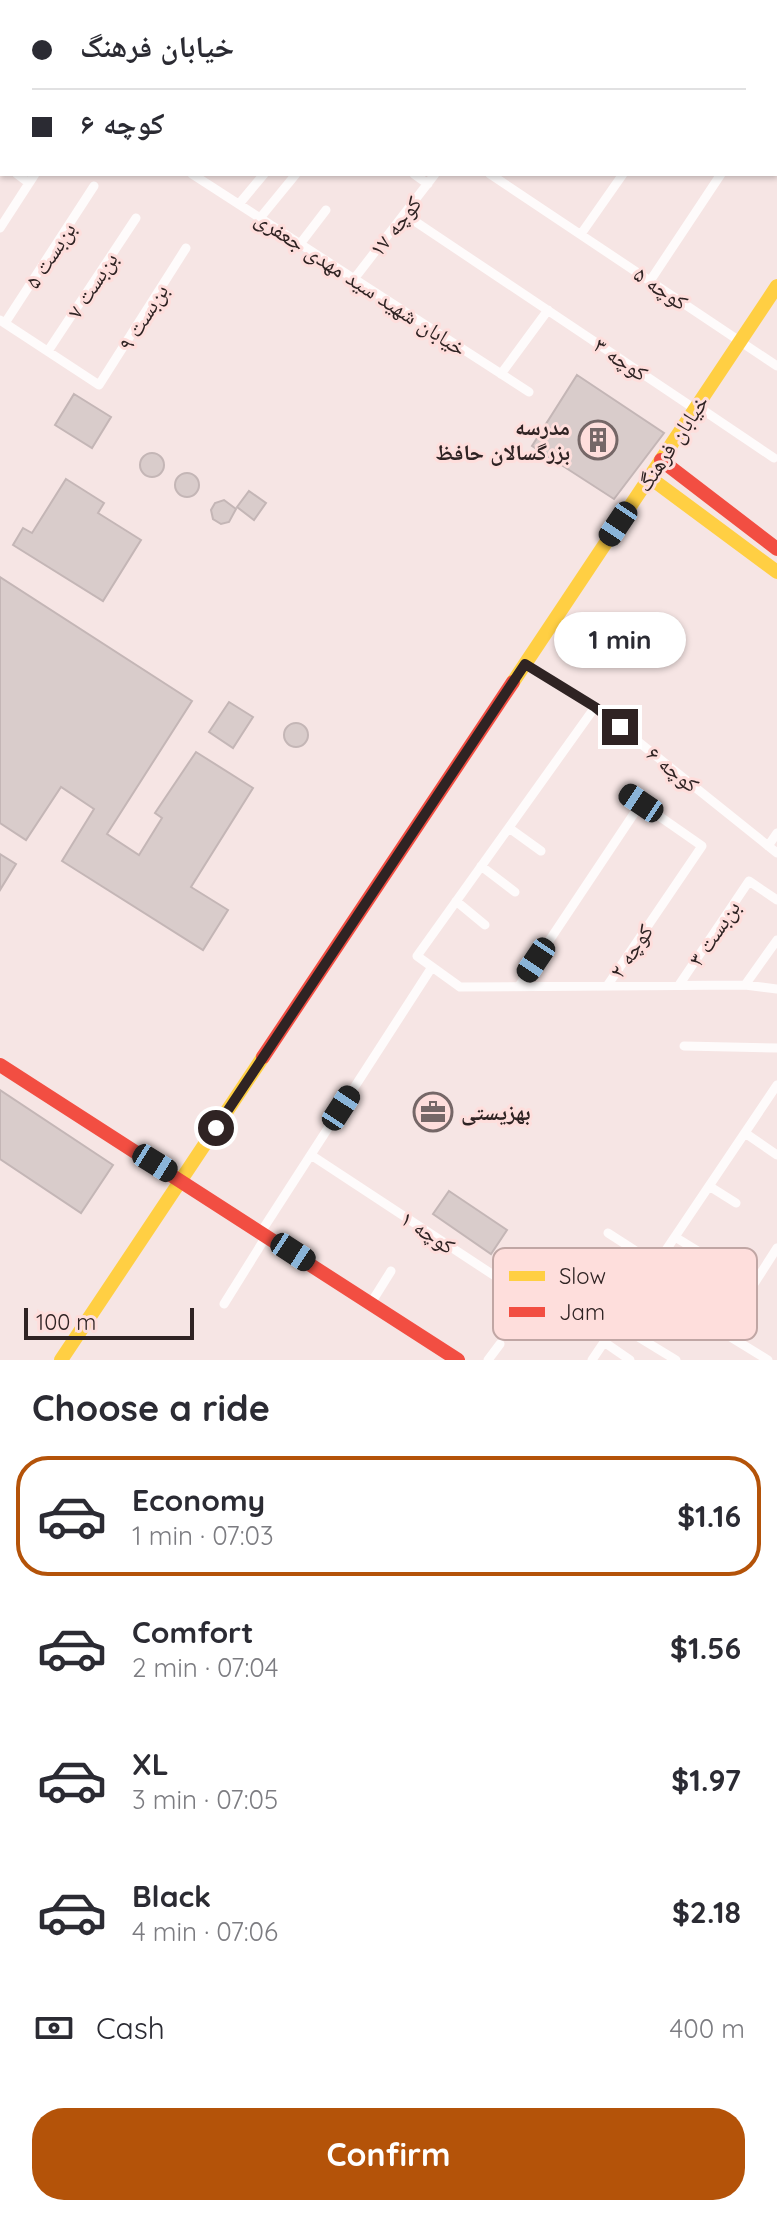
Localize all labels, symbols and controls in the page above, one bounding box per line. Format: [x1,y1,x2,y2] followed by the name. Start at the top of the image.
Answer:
[80,27,234,65] text: خیابان فرهنگ
[80,104,164,142] text: کوچه ۶
[363,190,427,262] street label: کوچه ۱۷
[250,204,472,362] street label: خیابان شهید سید مهدی جعفری
[18,217,82,293] street label: بن‌بست ۵
[60,247,124,323] street label: بن‌بست ۷
[629,260,693,316] street label: کوچه ۵
[112,278,174,356] street label: بن‌بست ۹
[589,331,653,387] street label: کوچه ۳
[629,389,715,497] street label: خیابان فرهنگ
[436,413,570,466] place label: مدرسه بزرگسالان حافظ
[577,419,619,461] building icon: مدرسه بزرگسالان حافظ
[595,497,641,551] car
[554,611,686,667] callout: 1 min
[589,623,652,656] text: 1 min
[602,709,638,745] route end
[641,739,705,799] street label: کوچه ۶
[614,780,668,826] car
[682,895,746,971] street label: بن‌بست ۳
[603,919,659,983] street label: کوچه ۲
[513,933,559,987] car
[318,1081,364,1135] car
[412,1091,454,1133] office icon: بهزیستی
[461,1098,530,1126] place label: بهزیستی
[198,1110,234,1146] route start
[128,1140,182,1186] car
[396,1204,460,1260] street label: کوچه ۱
[266,1229,320,1275] car
[493,1248,757,1340] legend
[559,1262,606,1290] text: Slow
[559,1298,605,1326] text: Jam
[24,1304,194,1340] scale bar
[36,1308,96,1336] text: 100 m
[32,1385,270,1430] text: Choose a ride
[36,1480,108,1552] icon: car
[132,1481,265,1519] text: Economy
[677,1497,741,1535] text: $1.16
[132,1519,274,1552] text: 1 min · 07:03
[36,1612,108,1684] icon: car
[132,1613,253,1651] text: Comfort
[670,1629,741,1667] text: $1.56
[132,1651,278,1684] text: 2 min · 07:04
[36,1744,108,1816] icon: car
[132,1745,169,1783] text: XL
[671,1761,741,1799] text: $1.97
[132,1783,278,1816] text: 3 min · 07:05
[36,1876,108,1948] icon: car
[132,1877,211,1915] text: Black
[672,1893,741,1931] text: $2.18
[132,1915,278,1948] text: 4 min · 07:06
[32,2006,76,2050] icon: cash
[96,2009,165,2047] text: Cash
[670,2012,745,2045] text: 400 m
[32,2108,745,2200] button: Confirm

